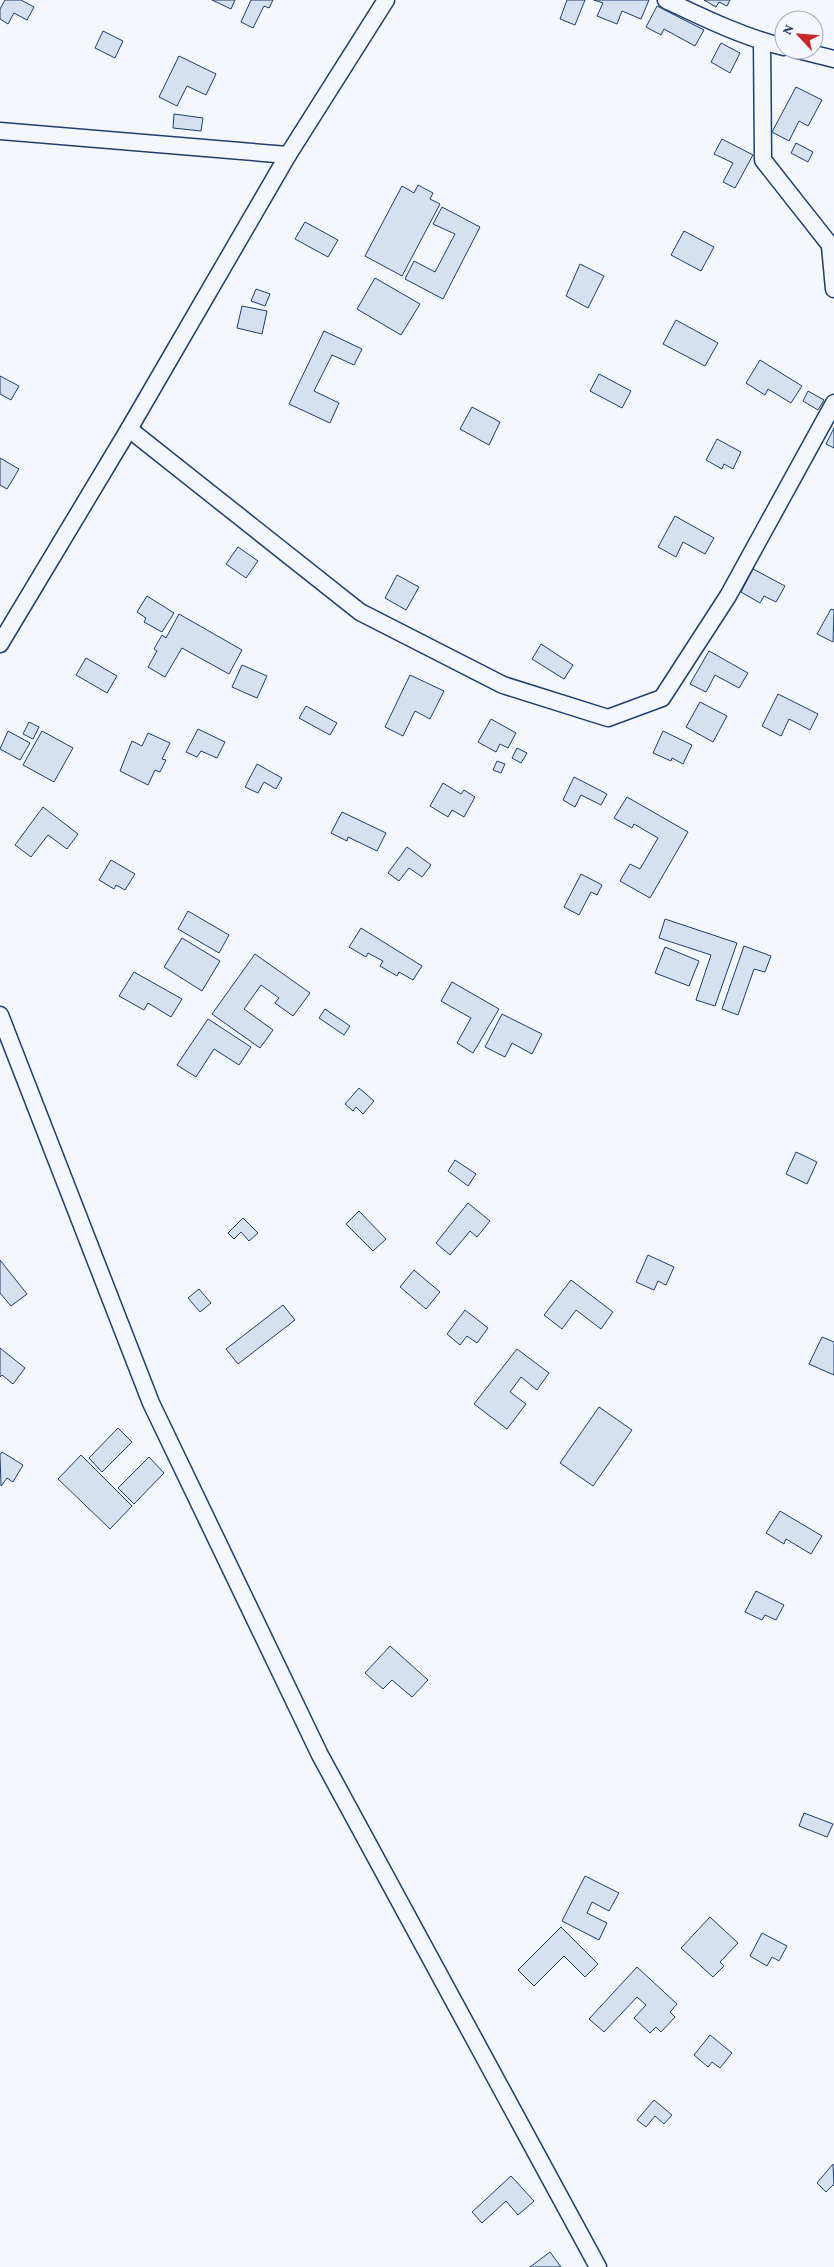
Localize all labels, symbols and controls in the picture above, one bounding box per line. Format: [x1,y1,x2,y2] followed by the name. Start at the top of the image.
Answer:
[774,10,824,60] north arrow
[778,21,797,37] text: N

